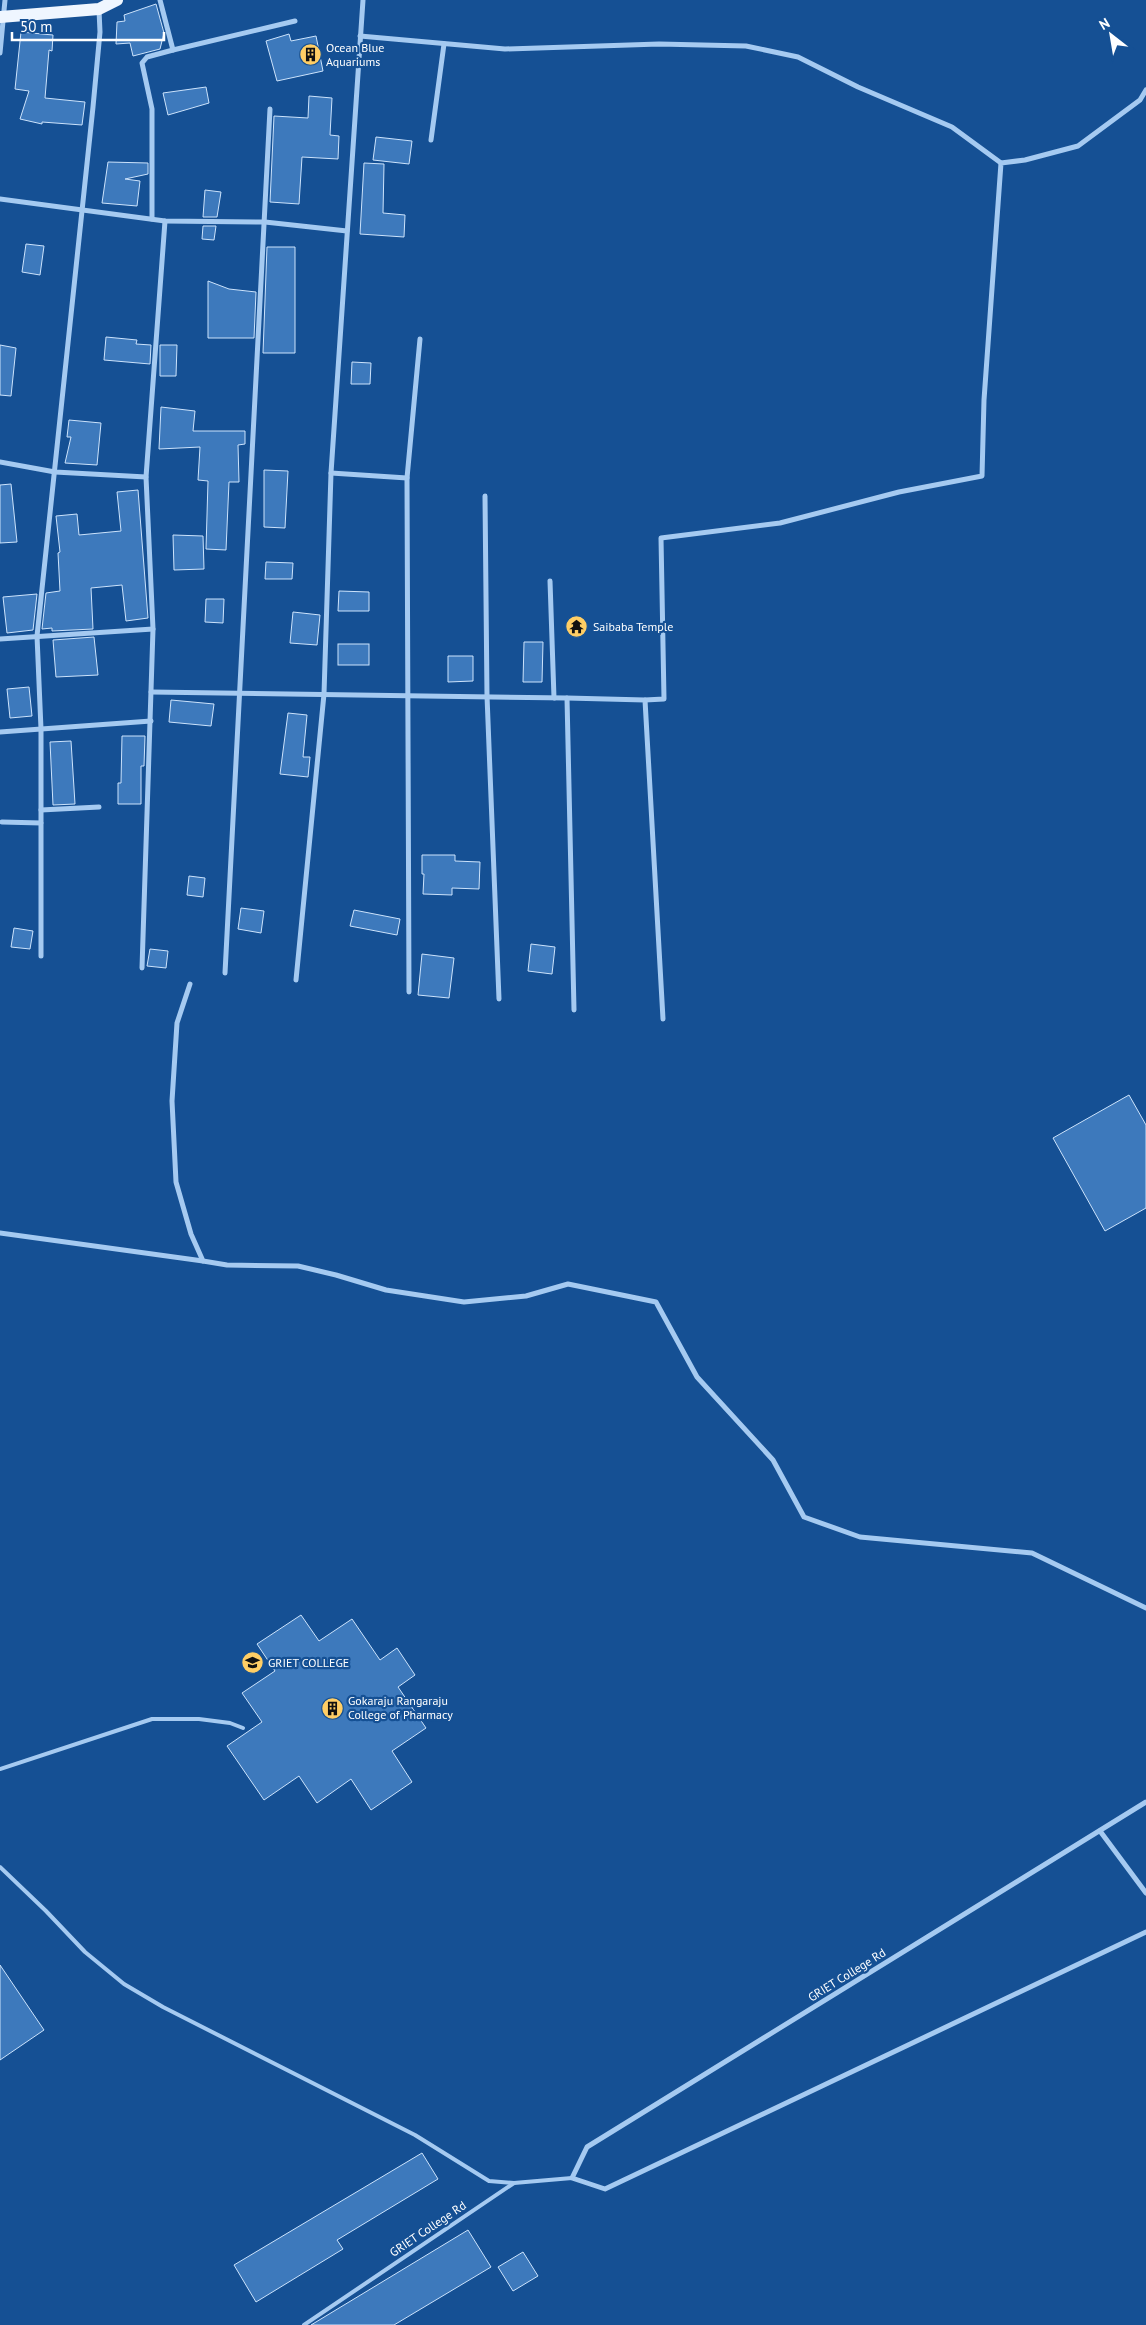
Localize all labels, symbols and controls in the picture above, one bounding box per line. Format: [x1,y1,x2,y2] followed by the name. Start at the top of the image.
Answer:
[12,10,165,42] scale bar
[1086,10,1136,60] north arrow
[1096,14,1113,34] text: N
[20,17,53,36] text: 50 m
[326,40,384,69] place label: Ocean Blue Aquariums
[298,43,322,67] building icon: Ocean Blue Aquariums
[565,615,589,639] temple icon: Saibaba Temple
[593,619,673,634] place label: Saibaba Temple
[240,1651,264,1675] school or university icon: GRIET COLLEGE
[268,1655,349,1670] place label: GRIET COLLEGE
[348,1693,453,1722] place label: Gokaraju Rangaraju College of Pharmacy
[320,1696,344,1720] building icon: Gokaraju Rangaraju College of Pharmacy
[805,1945,888,2005] street label: GRIET College Rd
[387,2197,469,2260] street label: GRIET College Rd

